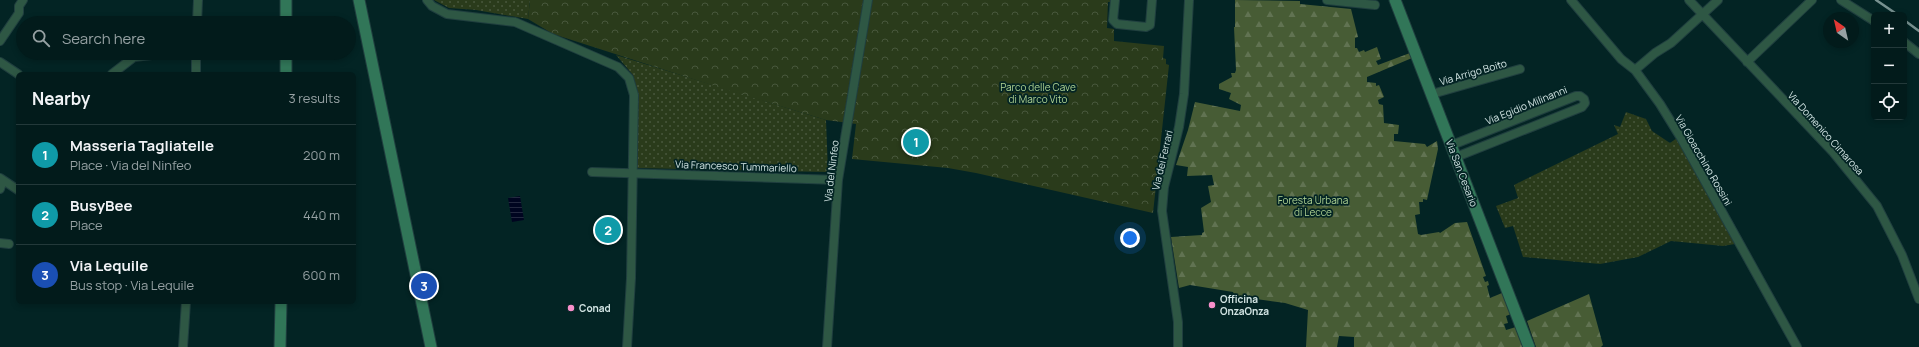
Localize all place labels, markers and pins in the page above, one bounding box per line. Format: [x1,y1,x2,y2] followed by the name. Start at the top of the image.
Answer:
[903,127,929,157] pin: 1
[595,215,621,245] pin: 2
[411,271,437,301] pin: 3
[1220,292,1269,318] place label: Officina OnzaOnza
[1207,300,1217,310] marker: Officina OnzaOnza
[579,301,611,315] place label: Conad
[566,303,576,313] marker: Conad

